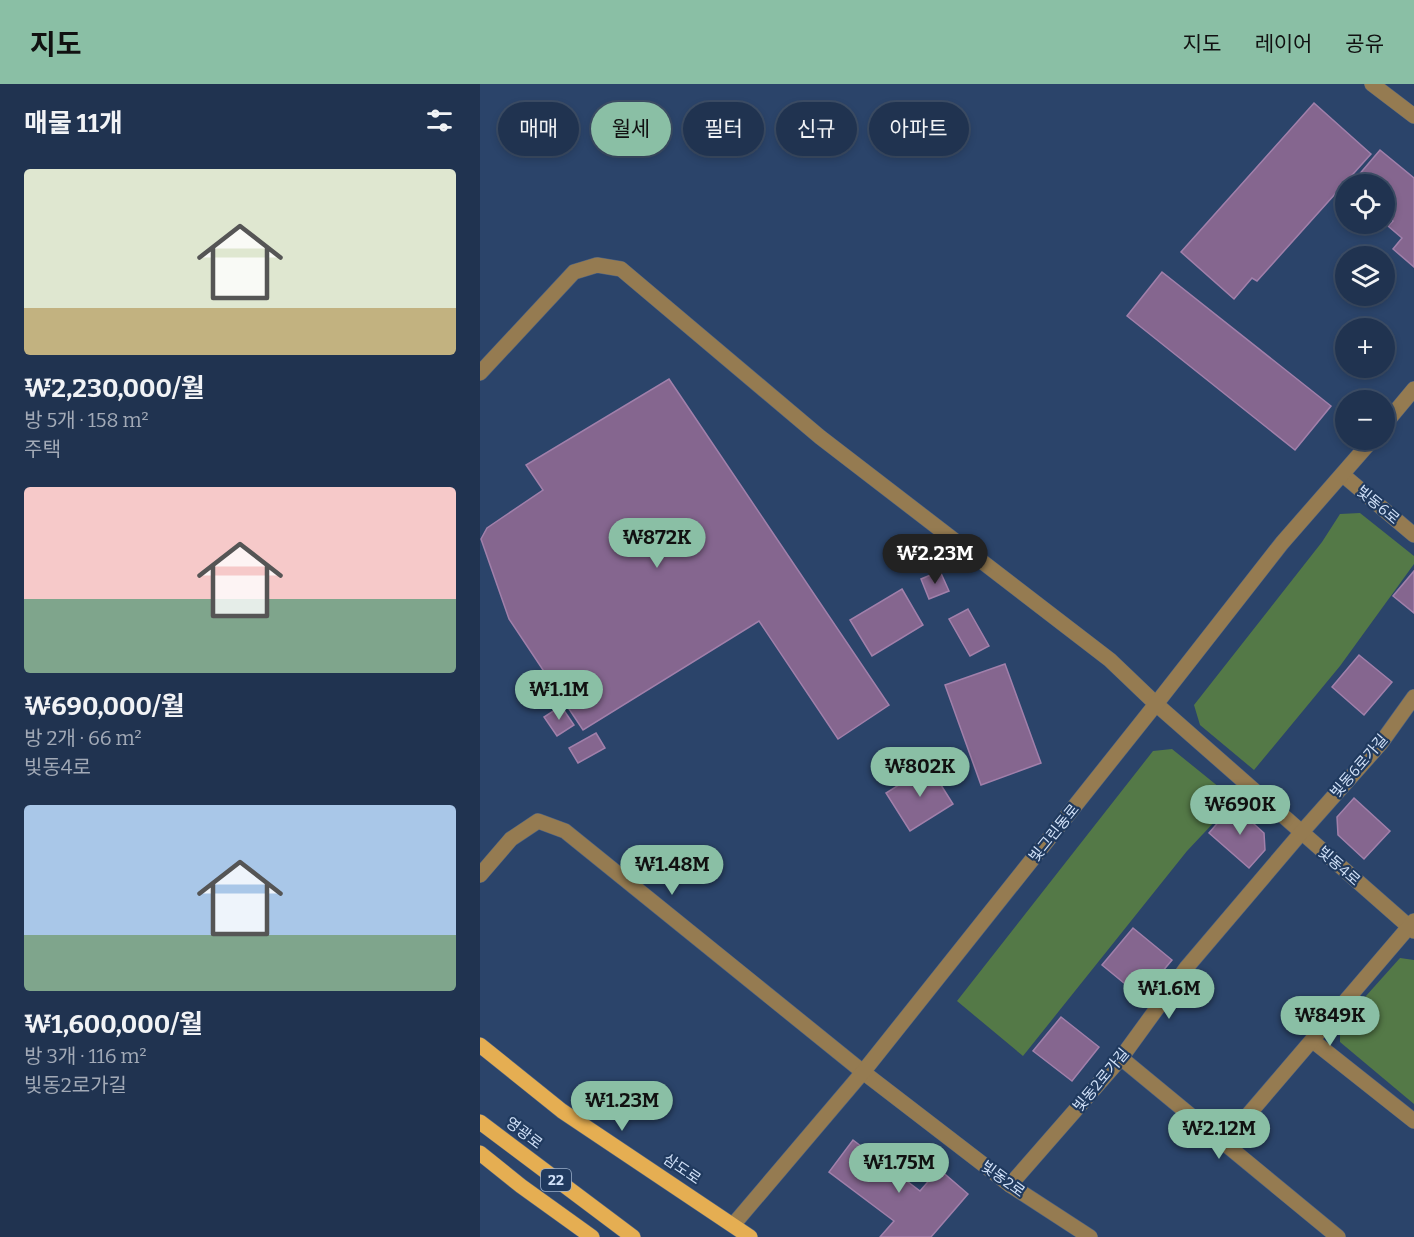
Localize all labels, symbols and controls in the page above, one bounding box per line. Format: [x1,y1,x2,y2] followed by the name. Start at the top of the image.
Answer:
[30,28,82,61] text: 지도
[1183,31,1221,57] text: 지도
[1254,31,1312,57] text: 레이어
[1345,31,1384,57] text: 공유
[498,102,579,156] chip: 매매
[591,102,671,156] chip: 월세
[683,102,764,156] chip: 필터
[776,102,857,156] chip: 신규
[869,102,969,156] chip: 아파트
[423,104,456,137] icon: filters
[24,108,123,139] text: 매물 11개
[1335,174,1395,450] map controls
[1335,174,1395,234] button: locate
[186,208,294,316] icon: home
[1335,246,1395,306] button: layers
[1335,318,1395,378] button: +
[24,373,205,404] text: ₩2,230,000/월
[1335,390,1395,450] button: −
[24,408,149,432] text: 방 5개 · 158 m²
[24,437,61,461] text: 주택
[1353,482,1403,528] street label: 빛동6로
[615,518,699,569] pin: ₩872K
[623,525,691,549] text: ₩872K
[186,526,294,634] icon: home
[886,534,984,585] pin: ₩2.23M
[897,541,973,565] text: ₩2.23M
[517,670,601,721] pin: ₩1.1M
[529,677,589,701] text: ₩1.1M
[24,691,185,722] text: ₩690,000/월
[24,726,142,750] text: 방 2개 · 66 m²
[1327,731,1391,801] street label: 빛동6로가길
[878,747,962,798] pin: ₩802K
[885,754,955,778] text: ₩802K
[24,755,91,779] text: 빛동4로
[1198,785,1282,836] pin: ₩690K
[1204,792,1276,816] text: ₩690K
[1025,801,1083,865] street label: 빛그린동로
[1314,843,1364,889] street label: 빛동4로
[186,844,294,952] icon: home
[623,845,721,896] pin: ₩1.48M
[634,852,710,876] text: ₩1.48M
[1127,969,1211,1020] pin: ₩1.6M
[1137,976,1201,1000] text: ₩1.6M
[1288,996,1372,1047] pin: ₩849K
[1295,1003,1365,1027] text: ₩849K
[24,1009,203,1040] text: ₩1,600,000/월
[24,1044,147,1068] text: 방 3개 · 116 m²
[1069,1045,1133,1115] street label: 빛동2로가길
[24,1073,127,1097] text: 빛동2로가길
[573,1081,671,1132] pin: ₩1.23M
[585,1088,659,1112] text: ₩1.23M
[1170,1109,1268,1160] pin: ₩2.12M
[502,1113,546,1153] street label: 영광로
[1182,1116,1256,1140] text: ₩2.12M
[850,1143,948,1194] pin: ₩1.75M
[660,1150,704,1188] street label: 삼도로
[863,1150,935,1174] text: ₩1.75M
[978,1157,1028,1201] street label: 빛동2로
[541,1169,571,1191] road number: 22

